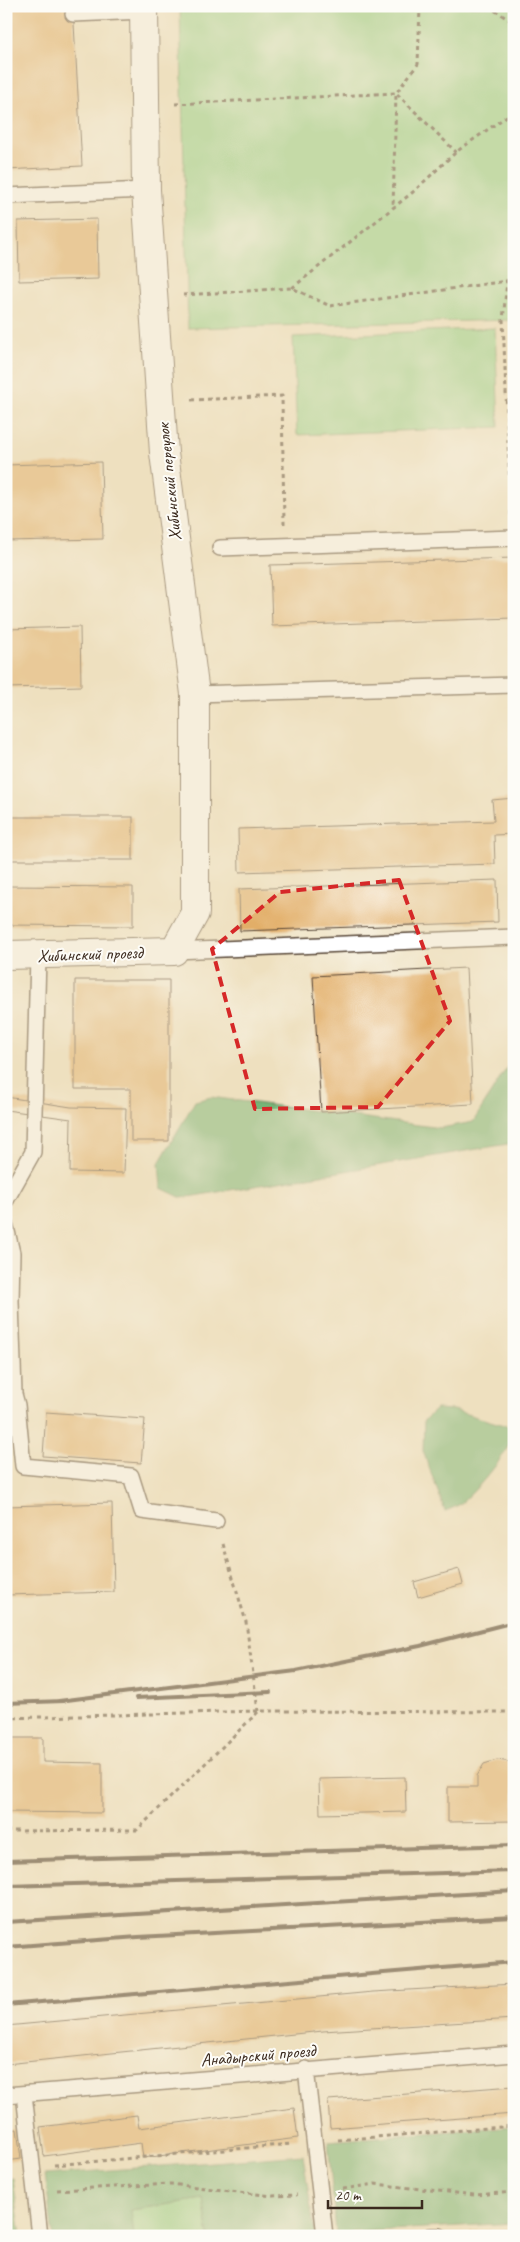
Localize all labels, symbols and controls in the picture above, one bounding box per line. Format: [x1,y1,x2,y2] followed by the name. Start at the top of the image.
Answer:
[152,420,186,542] street label: Хибинский переулок
[37,941,145,967] street label: Хибинский проезд
[200,2039,318,2071] street label: Анадырский проезд
[328,2177,421,2209] scale bar
[335,2186,362,2205] text: 20 m

